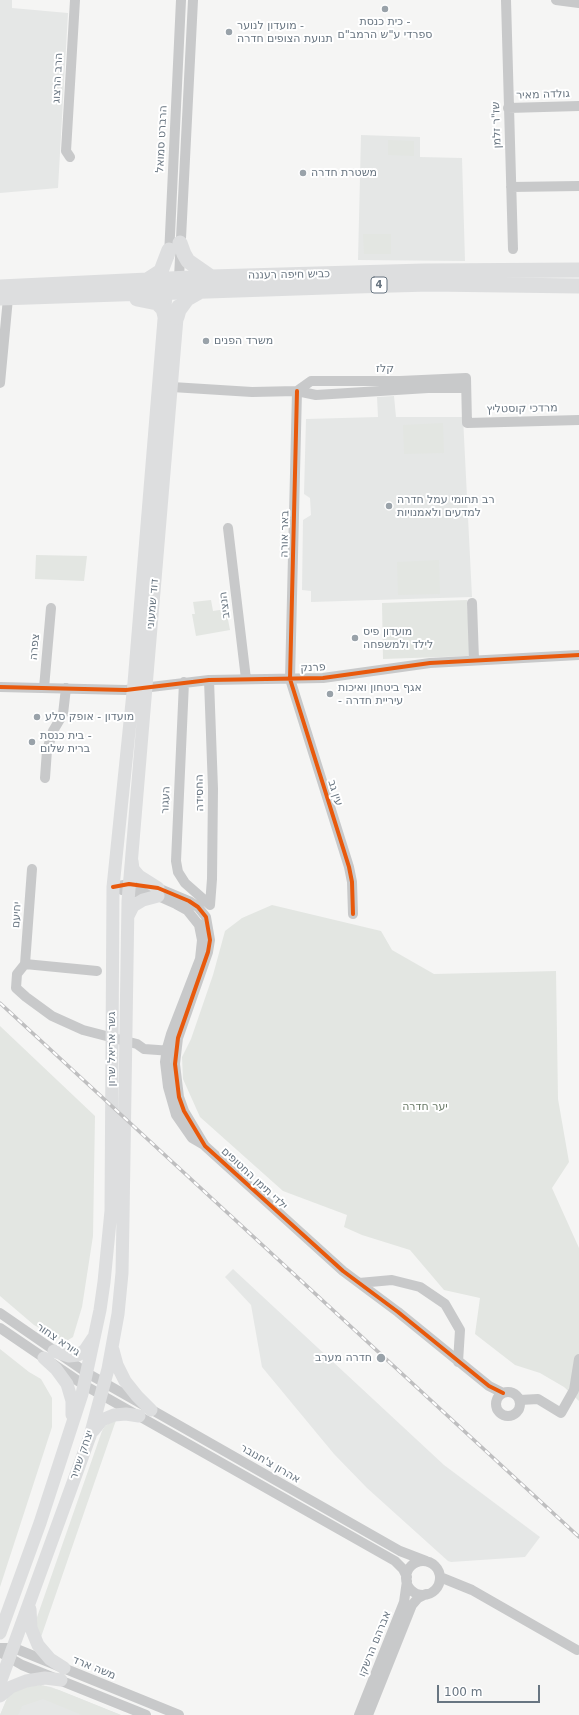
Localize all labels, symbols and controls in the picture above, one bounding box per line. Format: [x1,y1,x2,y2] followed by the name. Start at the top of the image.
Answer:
[380,4,390,14] marker: כית כנסת - ספרדי ע"ש הרמב"ם
[338,15,432,41] place label: כית כנסת - ספרדי ע"ש הרמב"ם
[237,19,333,45] place label: מועדון לנוער - תנועת הצופים חדרה
[224,27,234,37] marker: מועדון לנוער - תנועת הצופים חדרה
[50,52,66,104] street label: הרב הרצוג
[516,87,570,103] street label: גולדה מאיר
[490,101,504,149] street label: שז"ר זלמן
[154,105,170,173] street label: הרברט סמואל
[311,166,377,180] place label: משטרת חדרה
[298,168,308,178] marker: משטרת חדרה
[248,268,330,282] street label: כביש חיפה רעננה
[371,277,387,293] road number: 4
[214,334,273,348] place label: משרד הפנים
[201,336,211,346] marker: משרד הפנים
[376,362,394,376] street label: קלז
[486,402,558,416] street label: מרדכי קוסטליץ
[397,493,495,519] place label: רב תחומי עמל חדרה למדעים ולאמנויות
[384,501,394,511] marker: רב תחומי עמל חדרה למדעים ולאמנויות
[278,510,292,558] street label: באר אורה
[144,578,162,630] street label: דוד שמעוני
[217,591,233,619] street label: הנציב
[363,625,433,651] place label: מועדון פיס לילד ולמשפחה
[27,633,43,661] street label: צפרה
[350,633,360,643] marker: מועדון פיס לילד ולמשפחה
[300,661,326,675] street label: פרנק
[338,681,422,707] place label: אגף ביטחון ואיכות - עיריית חדרה
[325,689,335,699] marker: אגף ביטחון ואיכות - עיריית חדרה
[45,710,134,724] place label: מועדון - אופק סלע
[32,712,42,722] marker: מועדון - אופק סלע
[40,729,92,755] place label: בית כנסת - ברית שלום
[27,737,37,747] marker: בית כנסת - ברית שלום
[193,774,207,812] street label: החסידה
[325,778,345,808] street label: עין גב
[159,786,173,814] street label: העגור
[9,901,25,929] street label: יחיעם
[105,1011,119,1087] street label: גשר אריאל שרון
[402,1100,448,1114] park label: יער חדרה
[218,1145,290,1213] street label: ילדי תימן החטופים
[34,1321,82,1359] street label: גיורא צחור
[315,1351,372,1365] place label: חדרה מערב
[375,1352,387,1364] marker: חדרה מערב
[67,1429,97,1481] street label: יצחק שמיר
[238,1442,302,1486] street label: אהרון צ'חנובר
[356,1609,394,1679] street label: אברהם הרשקו
[70,1653,118,1683] street label: משה ארד
[439,1677,542,1703] scale bar
[444,1685,482,1699] text: 100 m

